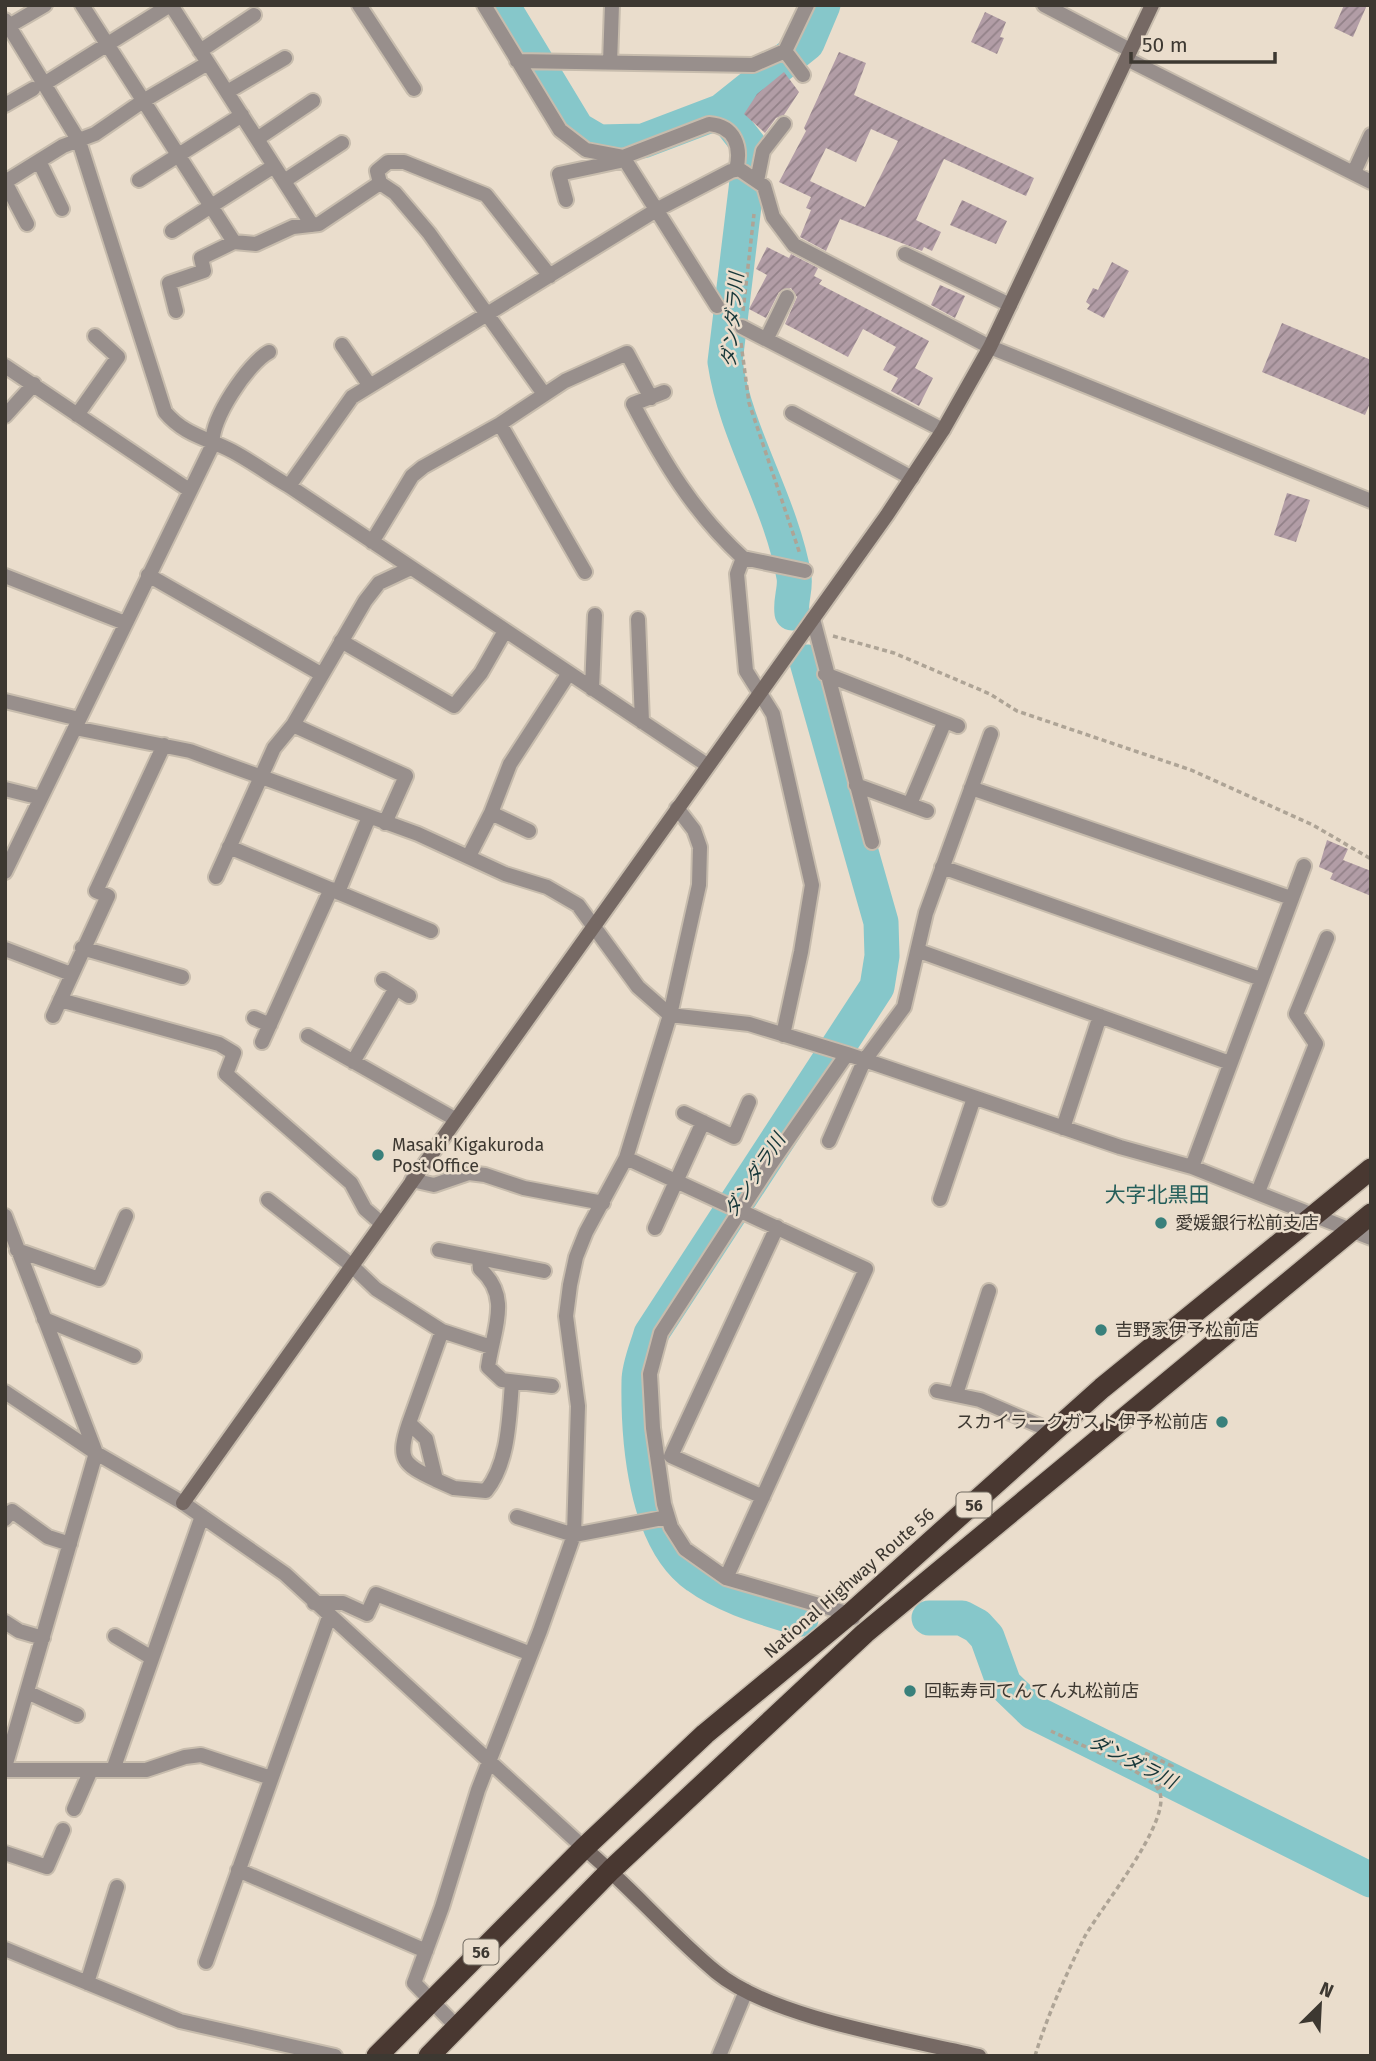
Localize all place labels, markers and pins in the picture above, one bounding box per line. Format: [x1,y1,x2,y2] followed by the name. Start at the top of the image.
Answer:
[392,1134,544,1177] place label: Masaki Kigakuroda Post Office
[370,1147,386,1163] marker: Masaki Kigakuroda Post Office
[1175,1212,1319,1234] place label: 愛媛銀行松前支店
[1153,1215,1169,1231] marker: 愛媛銀行松前支店
[1115,1319,1259,1341] place label: 吉野家伊予松前店
[1093,1322,1109,1338] marker: 吉野家伊予松前店
[956,1411,1208,1433] place label: スカイラークガスト伊予松前店
[1214,1414,1230,1430] marker: スカイラークガスト伊予松前店
[924,1680,1139,1702] place label: 回転寿司てんてん丸松前店
[902,1683,918,1699] marker: 回転寿司てんてん丸松前店

